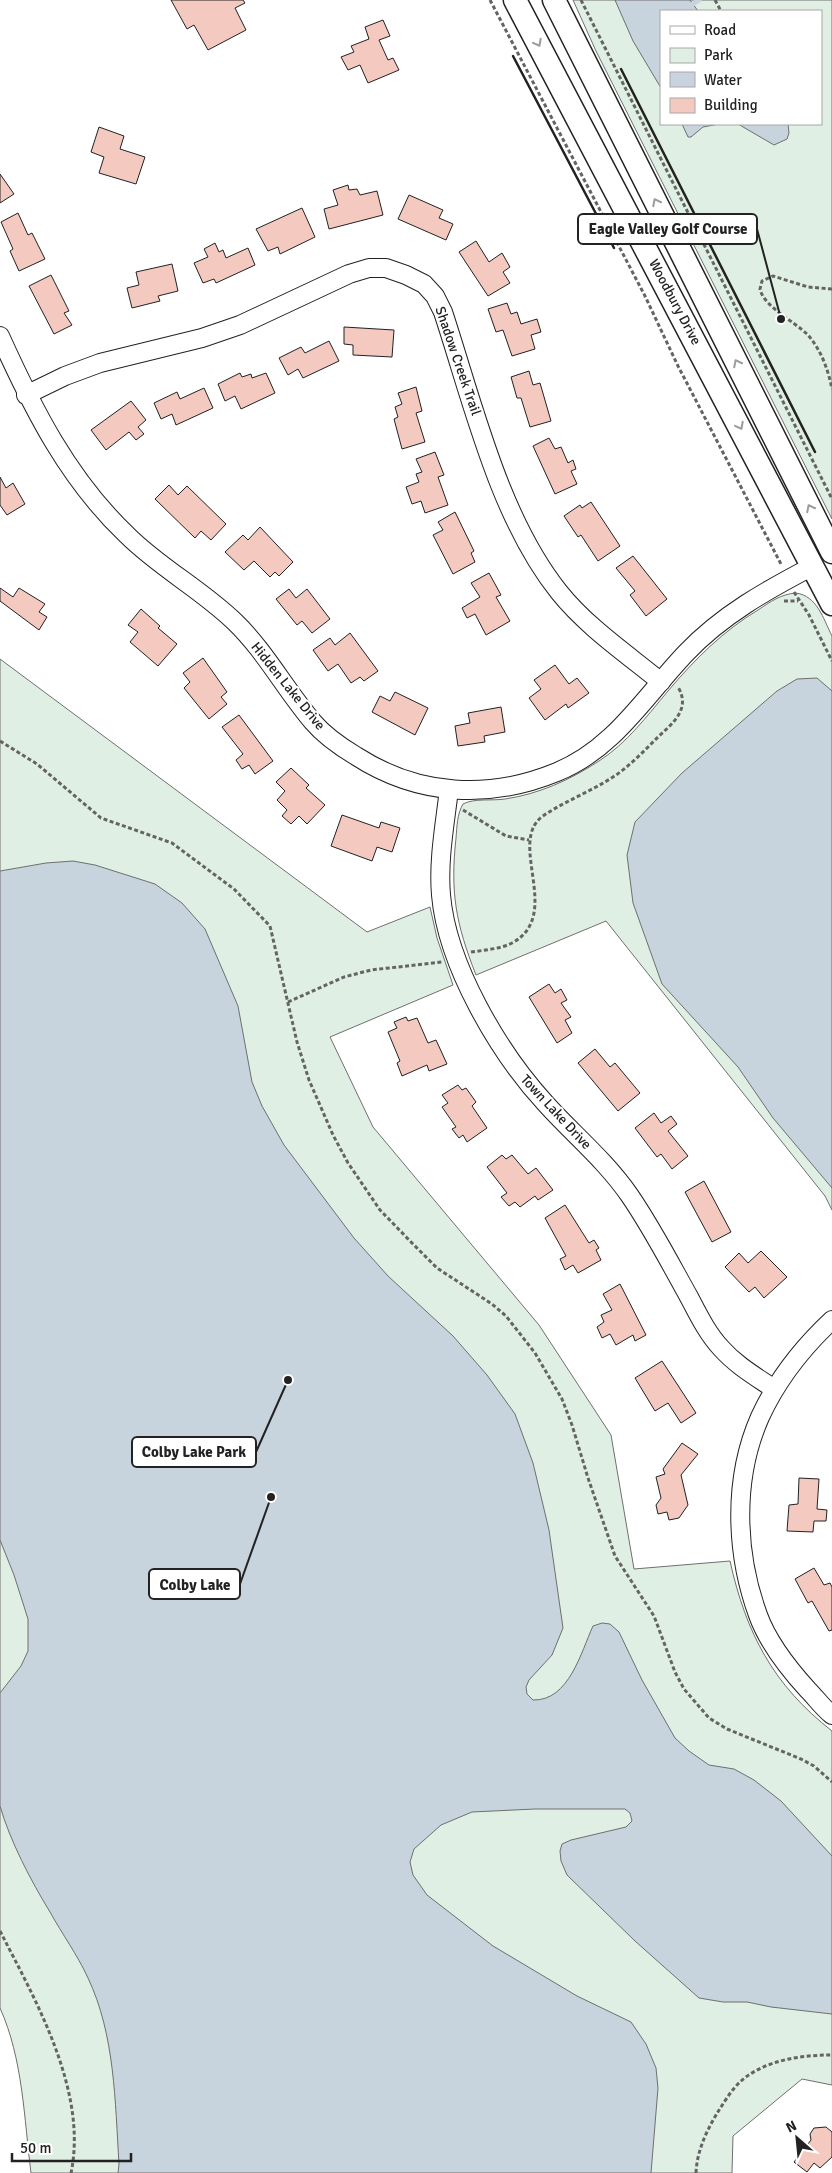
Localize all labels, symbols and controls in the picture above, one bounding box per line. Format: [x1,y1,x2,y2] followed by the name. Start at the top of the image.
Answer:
[660,10,822,125] legend
[704,21,736,39] text: Road
[532,38,542,47] one-way arrow
[704,46,733,64] text: Park
[704,71,742,89] text: Water
[704,96,758,114] text: Building
[652,198,662,207] one-way arrow
[578,214,757,244] callout: Eagle Valley Golf Course
[589,220,747,238] text: Eagle Valley Golf Course
[645,256,705,348] street label: Woodbury Drive
[431,304,485,418] street label: Shadow Creek Trail
[733,359,743,368] one-way arrow
[734,421,744,430] one-way arrow
[806,504,816,513] one-way arrow
[247,639,329,733] street label: Hidden Lake Drive
[517,1071,595,1153] street label: Town Lake Drive
[132,1437,256,1467] callout: Colby Lake Park
[142,1443,246,1461] text: Colby Lake Park
[149,1569,240,1599] callout: Colby Lake
[160,1576,230,1594] text: Colby Lake
[772,2113,822,2163] north arrow
[783,2117,800,2137] text: N
[12,2130,131,2162] scale bar
[20,2139,51,2157] text: 50 m

